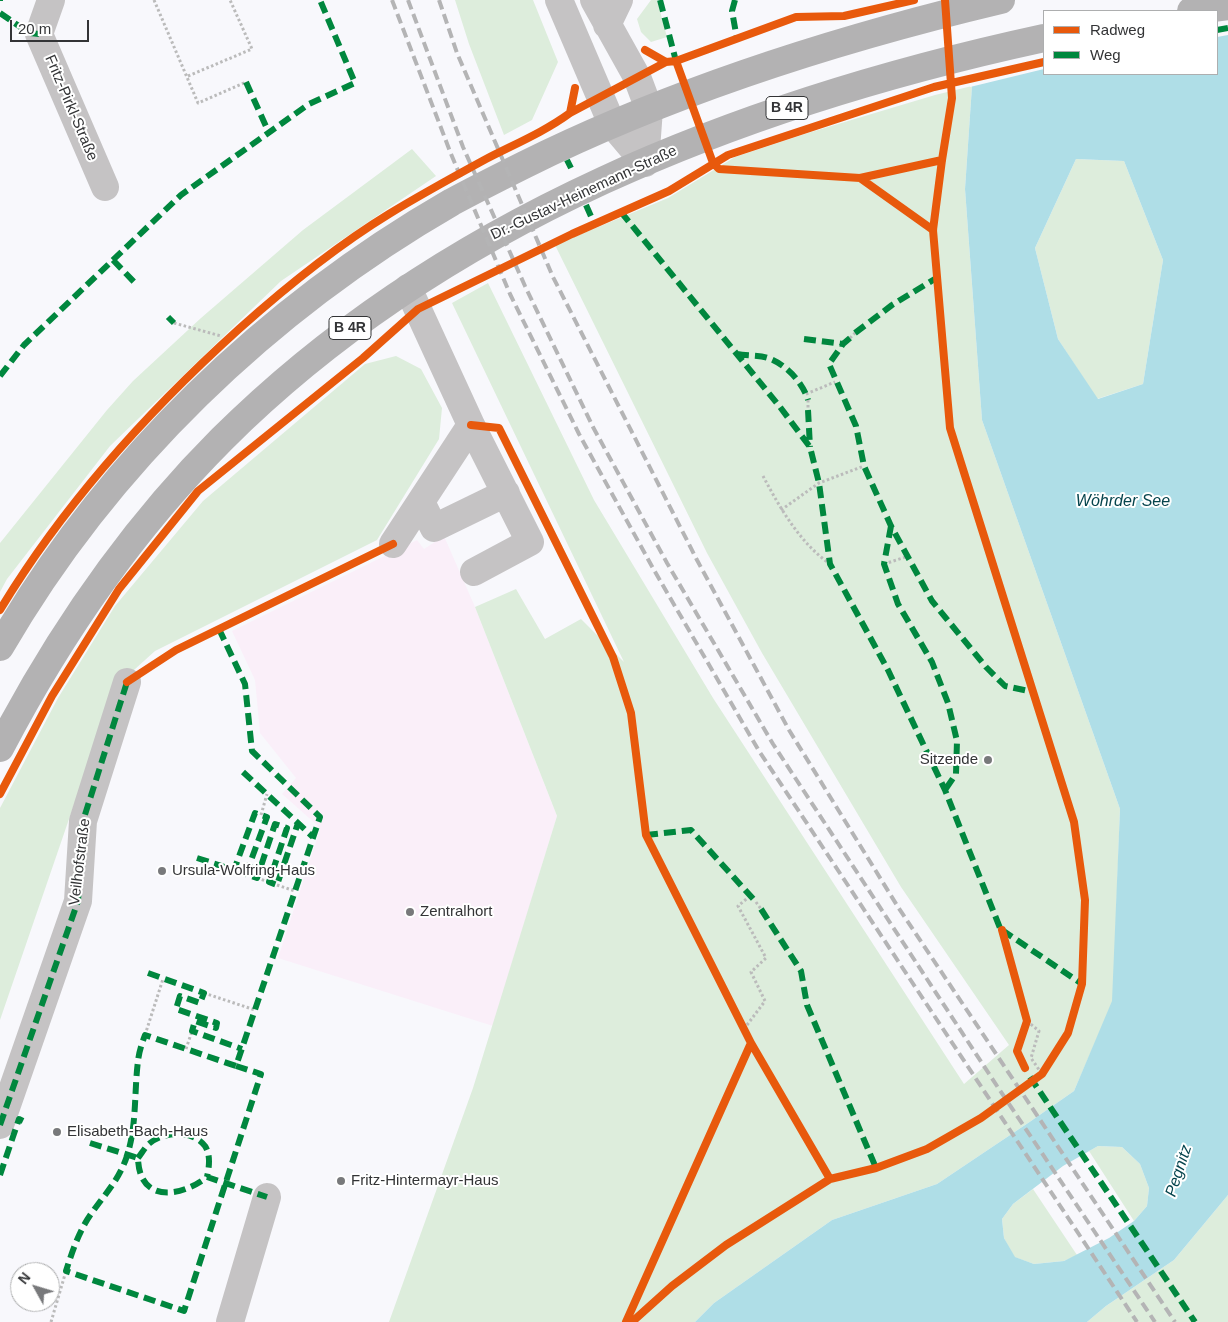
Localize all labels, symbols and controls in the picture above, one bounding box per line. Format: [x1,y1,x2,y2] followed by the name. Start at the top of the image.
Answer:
[12,10,91,42] scale bar
[1043,10,1218,75] legend
[18,20,51,37] text: 20 m
[1090,21,1145,38] text: Radweg
[1090,46,1121,63] text: Weg
[41,52,101,164] street label: Fritz-Pirkl-Straße
[766,96,808,120] road number: B 4R
[488,142,680,244] street label: Dr.-Gustav-Heinemann-Straße
[329,316,371,339] road number: B 4R
[1076,492,1170,512] water label: Wöhrder See
[920,751,978,769] place label: Sitzende
[982,754,994,766] marker: Sitzende
[66,817,94,907] street label: Veilhofstraße
[172,862,315,880] place label: Ursula-Wolfring-Haus
[156,865,168,877] marker: Ursula-Wolfring-Haus
[420,903,493,921] place label: Zentralhort
[404,906,416,918] marker: Zentralhort
[67,1123,208,1141] place label: Elisabeth-Bach-Haus
[51,1126,63,1138] marker: Elisabeth-Bach-Haus
[1162,1143,1196,1199] water label: Pegnitz
[351,1172,499,1190] place label: Fritz-Hintermayr-Haus
[335,1175,347,1187] marker: Fritz-Hintermayr-Haus
[10,1262,60,1312] north arrow
[15,1269,34,1287] text: N

